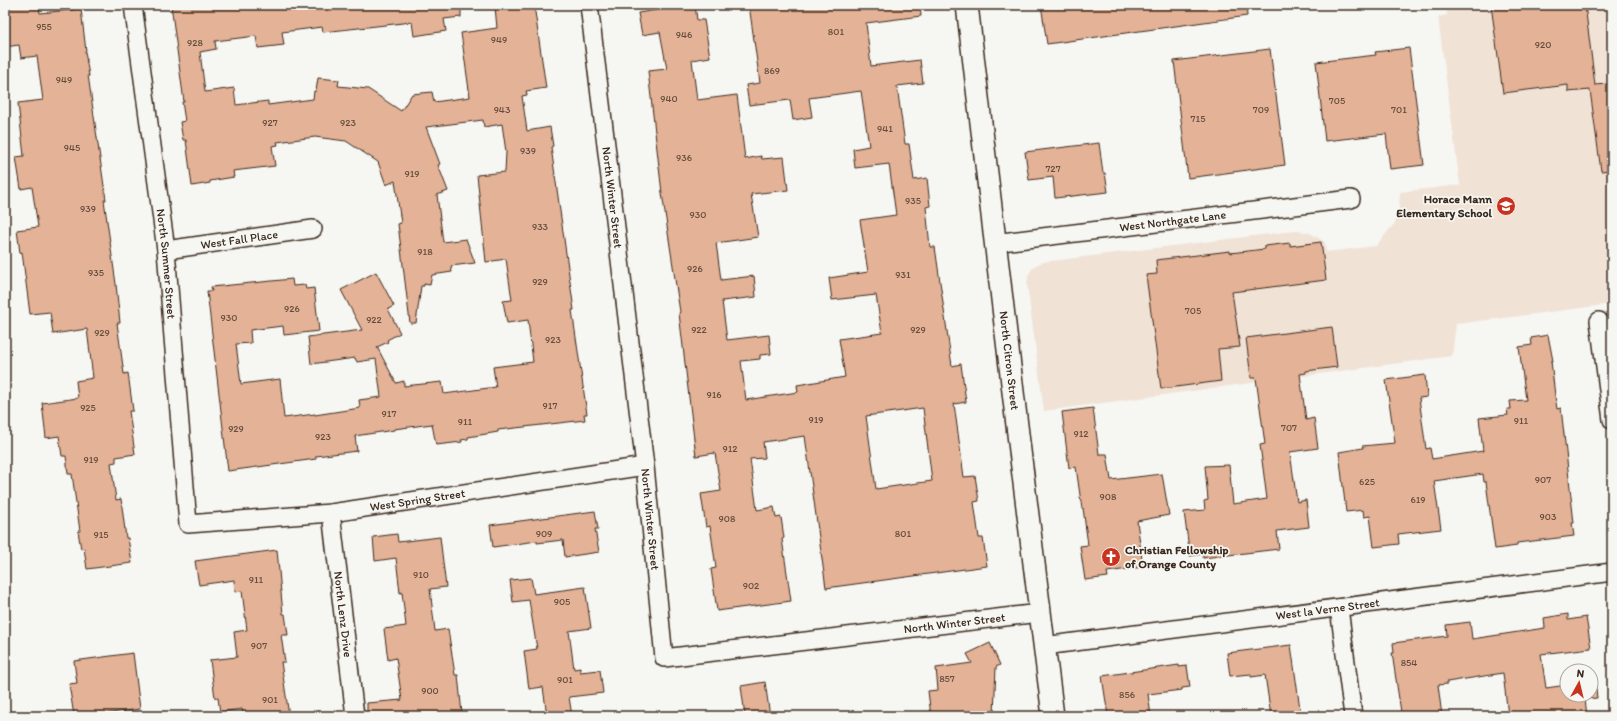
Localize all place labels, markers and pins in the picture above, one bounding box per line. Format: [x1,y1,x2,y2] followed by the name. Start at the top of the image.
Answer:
[1396,192,1493,221] place label: Horace Mann Elementary School
[1495,195,1517,217] school or university icon: Horace Mann Elementary School
[1125,543,1229,572] place label: Christian Fellowship of Orange County
[1100,546,1122,568] church icon: Christian Fellowship of Orange County

